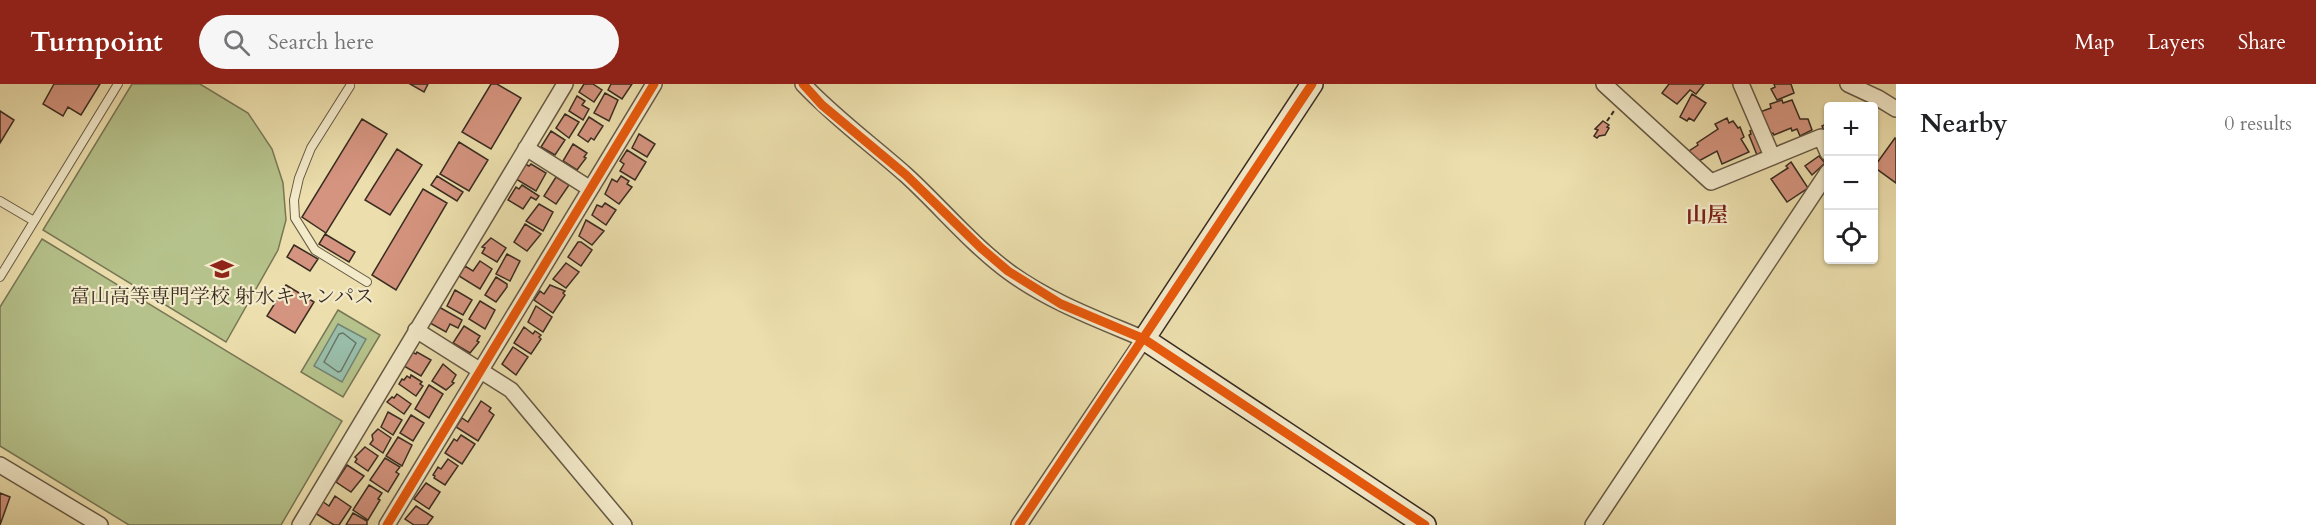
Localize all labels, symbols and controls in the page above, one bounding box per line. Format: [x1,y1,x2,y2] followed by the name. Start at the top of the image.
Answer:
[199,15,619,69] search box
[30,23,163,61] text: Turnpoint
[220,26,253,59] icon: search
[268,27,374,57] text: Search here
[2075,28,2115,57] text: Map
[2148,28,2205,57] text: Layers
[2238,28,2286,57] text: Share
[1824,102,1878,264] map controls
[1824,102,1878,156] button: +
[1920,106,2008,141] text: Nearby
[2224,110,2292,137] text: 0 results
[1824,156,1878,210] button: −
[1686,201,1728,230] district label: 山屋
[1824,210,1878,264] button: locate
[209,256,235,282] school or university icon: 富山高等専門学校 射水キャンパス
[70,283,374,310] place label: 富山高等専門学校 射水キャンパス

